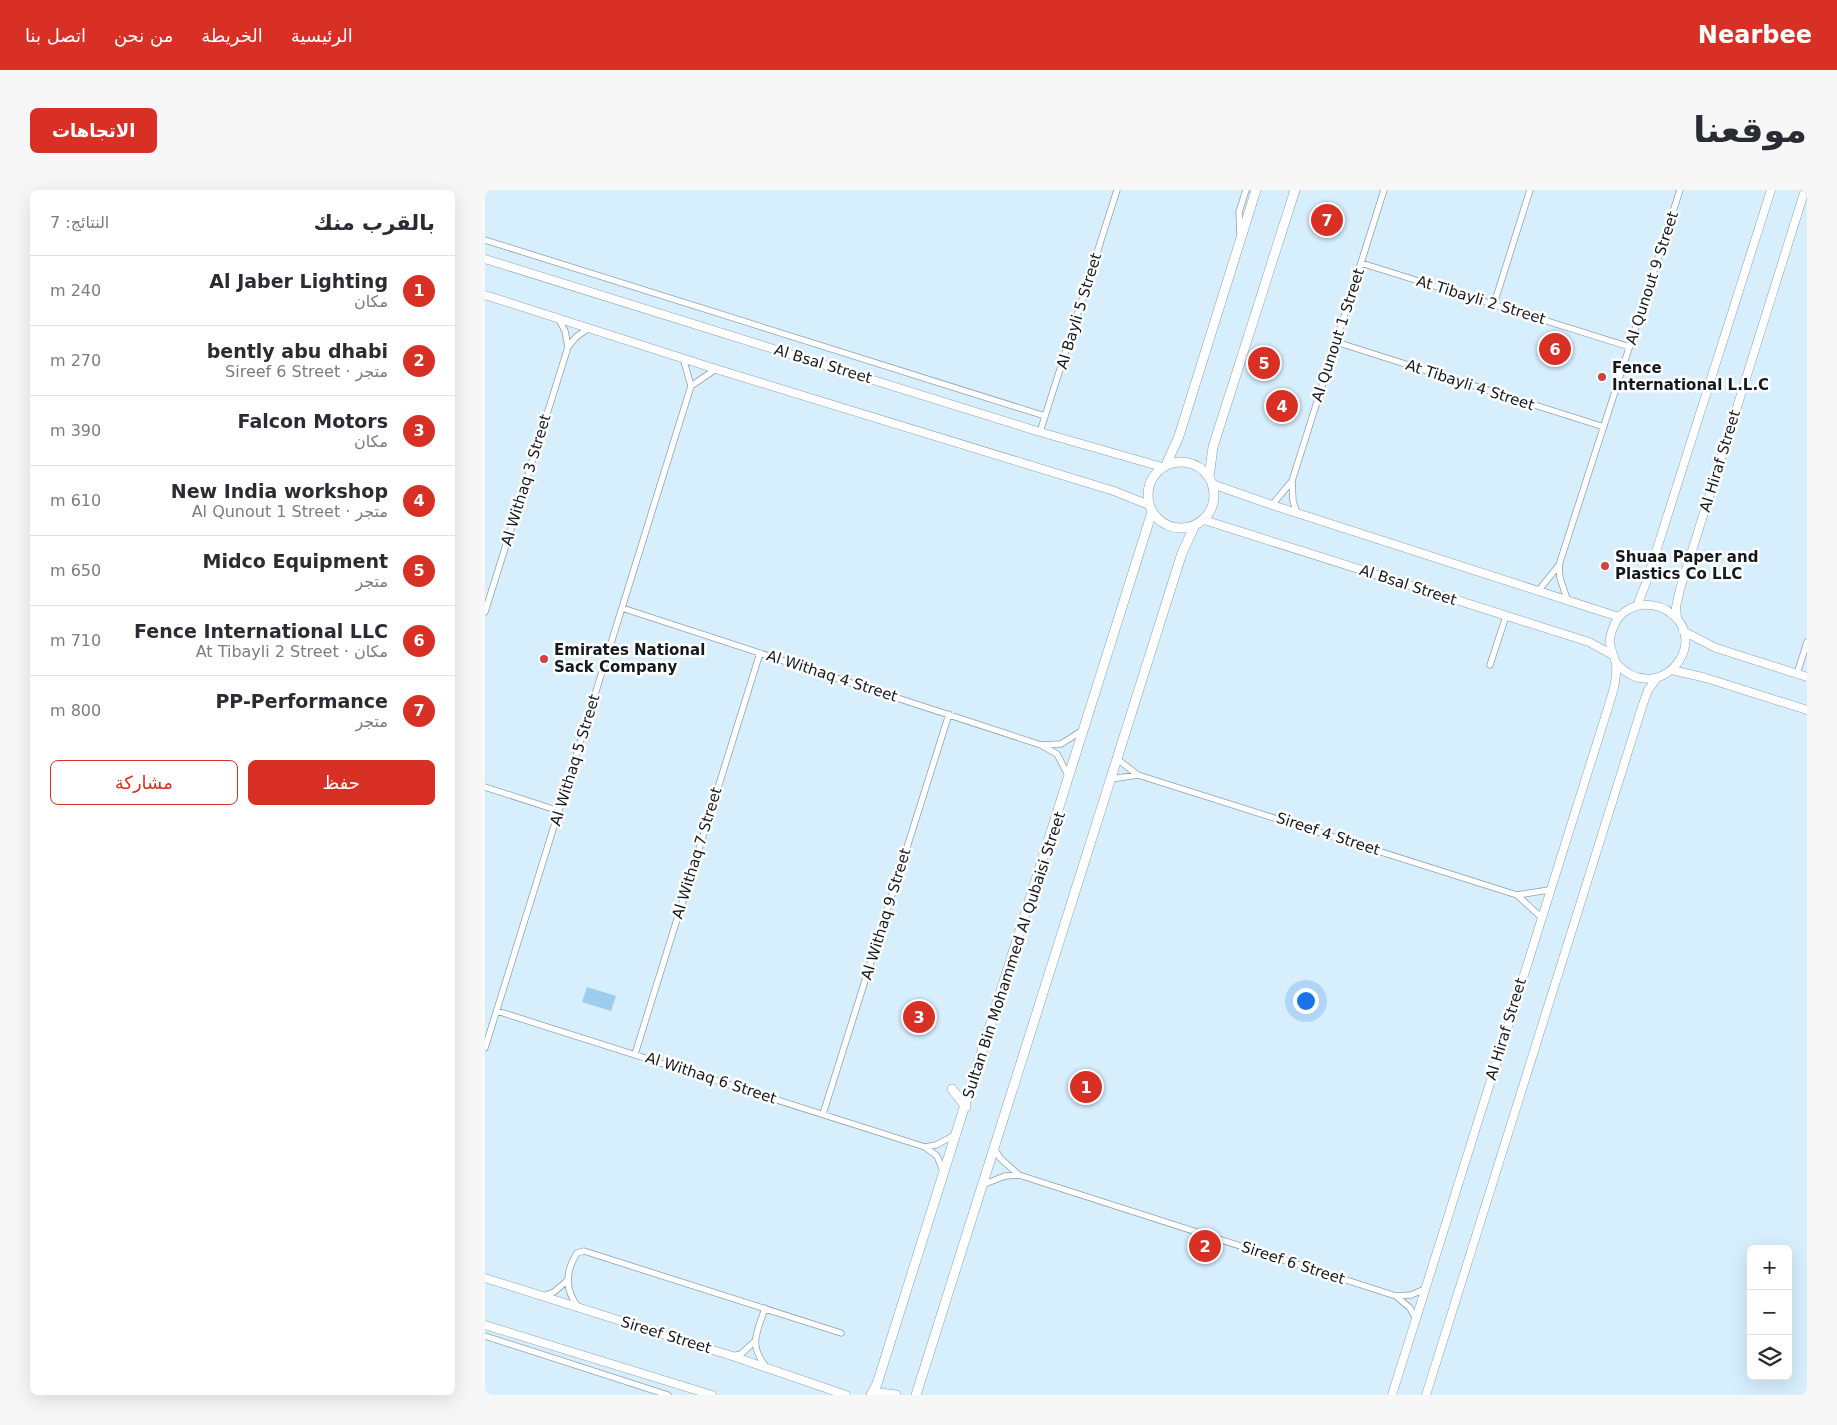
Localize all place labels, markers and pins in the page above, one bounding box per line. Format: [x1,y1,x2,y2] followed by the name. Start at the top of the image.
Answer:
[1311,201,1343,239] pin: 7
[1539,330,1571,368] pin: 6
[1248,344,1280,382] pin: 5
[1612,359,1769,394] place label: Fence International L.L.C
[1596,371,1608,383] marker: Fence International L.L.C
[1266,387,1298,425] pin: 4
[1615,548,1758,583] place label: Shuaa Paper and Plastics Co LLC
[1599,560,1611,572] marker: Shuaa Paper and Plastics Co LLC
[554,641,705,676] place label: Emirates National Sack Company
[538,653,550,665] marker: Emirates National Sack Company
[903,998,935,1036] pin: 3
[1070,1068,1102,1106] pin: 1
[1189,1227,1221,1265] pin: 2

